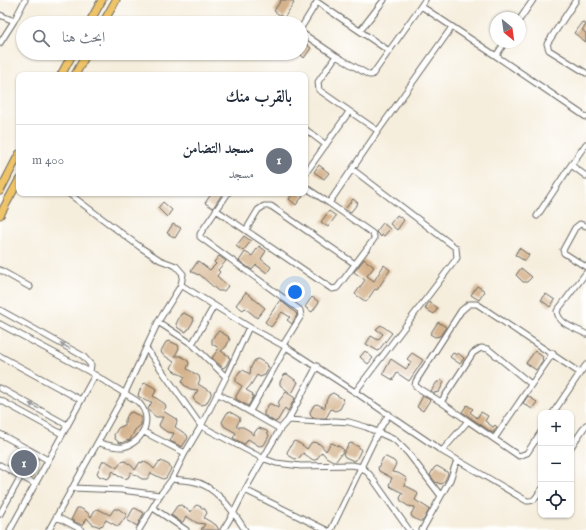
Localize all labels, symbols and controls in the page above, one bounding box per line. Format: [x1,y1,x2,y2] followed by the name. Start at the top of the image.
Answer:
[490,12,526,48] north arrow
[16,16,308,60] search box
[30,27,52,49] icon: search
[62,28,105,47] text: ابحث هنا
[225,87,292,108] text: بالقرب منك
[182,139,254,158] text: مسجد التضامن
[32,152,64,169] text: 400 m
[277,152,281,169] text: 1
[228,166,254,183] text: مسجد
[285,282,305,302] your location
[59,343,71,350] one-way arrow
[28,403,40,409] one-way arrow
[538,410,574,518] map controls
[538,410,574,446] button: +
[538,446,574,482] button: −
[11,448,37,478] pin: 1
[538,482,574,518] button: locate

